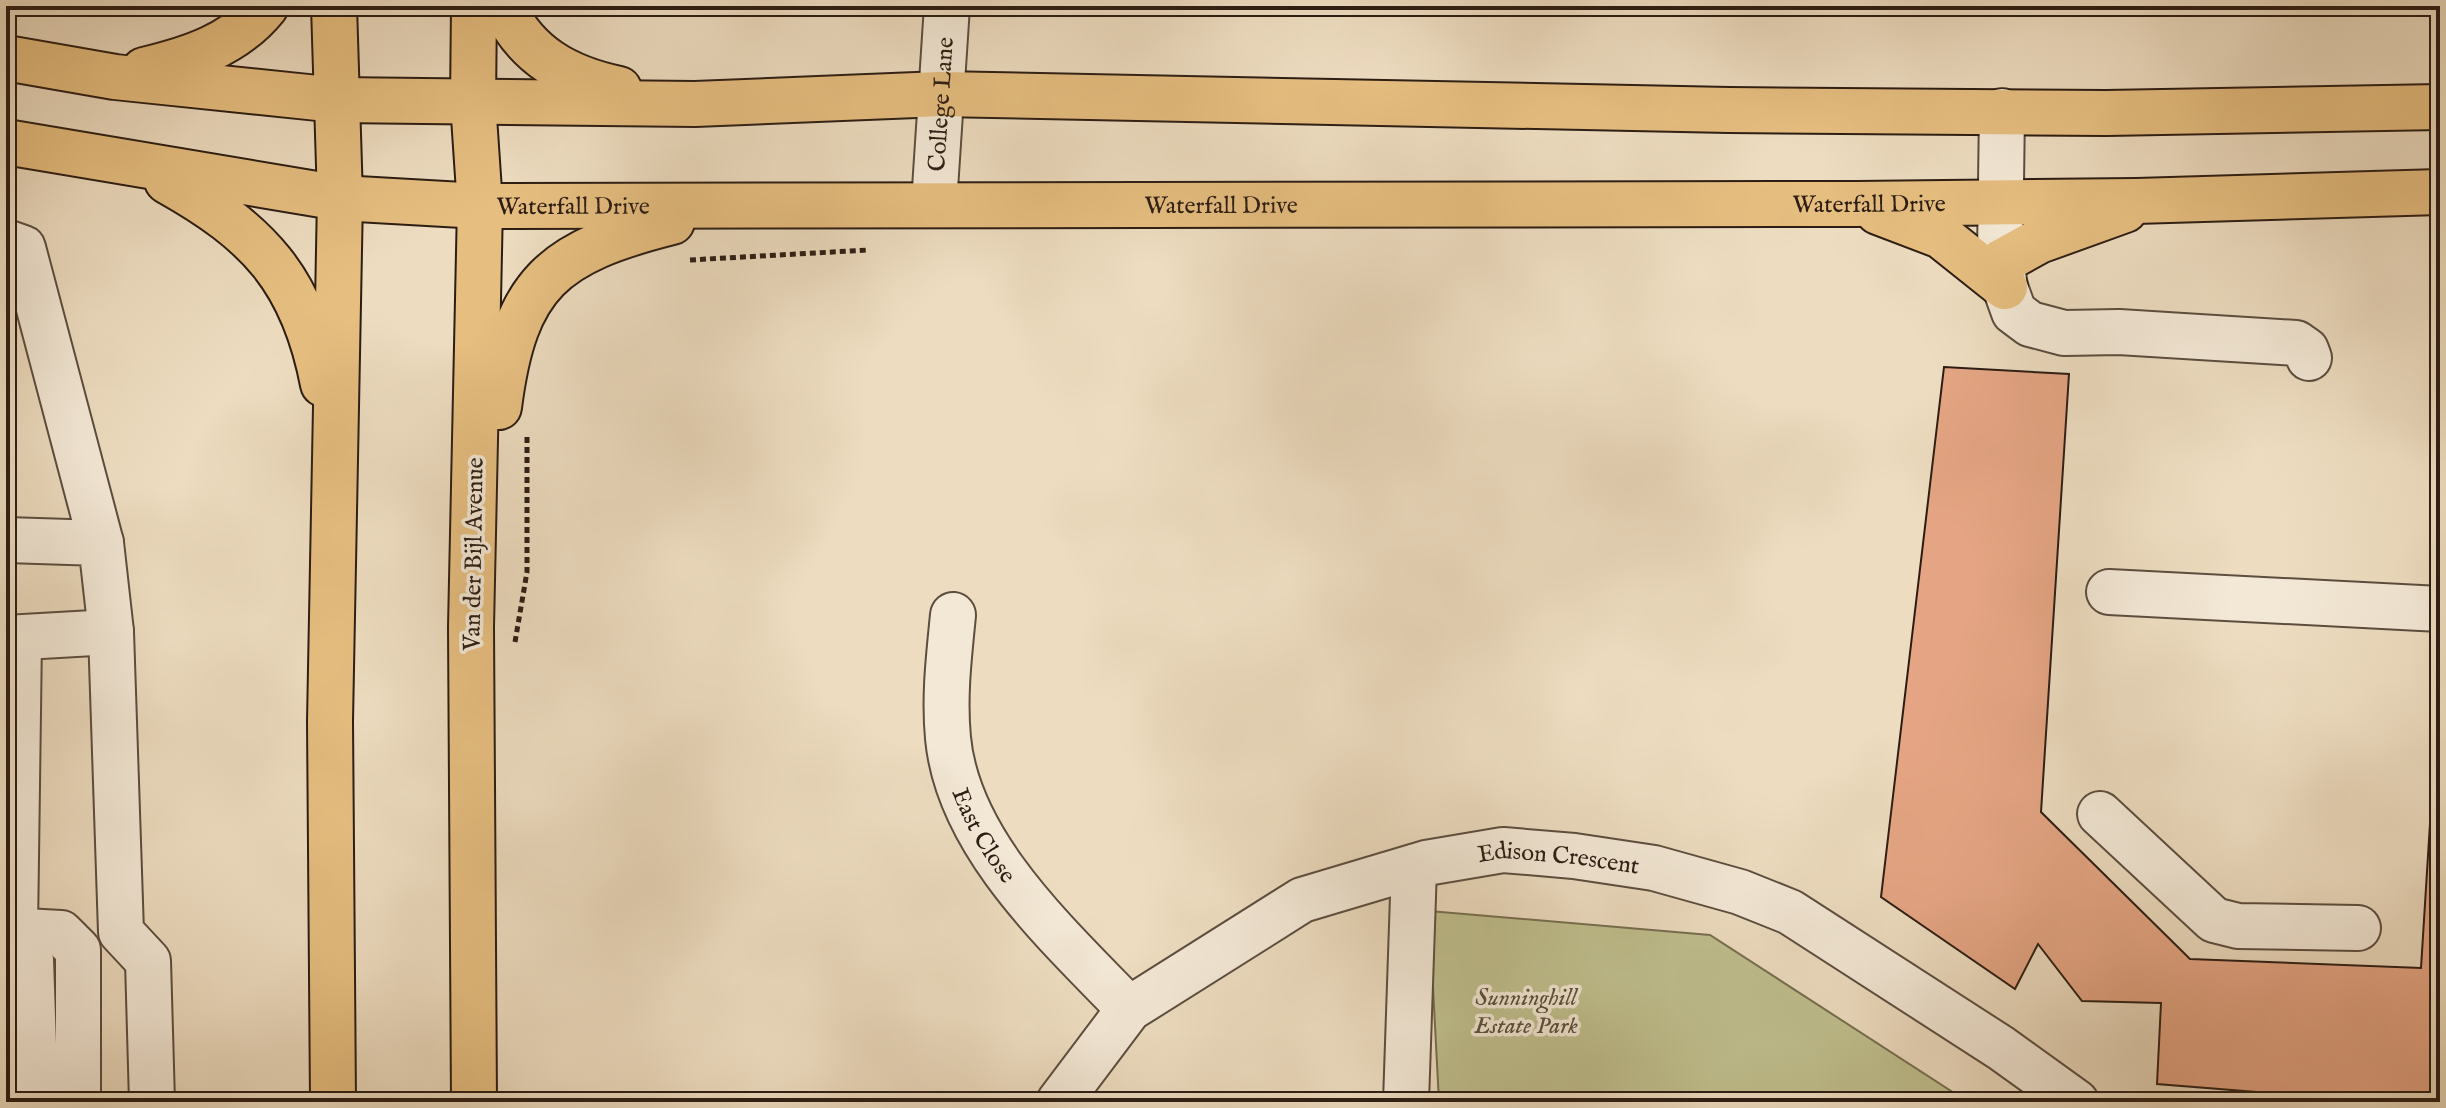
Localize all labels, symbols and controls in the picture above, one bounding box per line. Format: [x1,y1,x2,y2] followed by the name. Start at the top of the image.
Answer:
[922,36,962,172] street label: College Lane
[1792,189,1946,221] street label: Waterfall Drive
[1144,191,1298,222] street label: Waterfall Drive
[496,192,650,223] street label: Waterfall Drive
[457,457,492,652] street label: Van der Bijl Avenue
[944,784,1022,890] street label: East Close
[1475,836,1641,883] street label: Edison Crescent
[1473,983,1579,1042] park label: Sunninghill Estate Park

